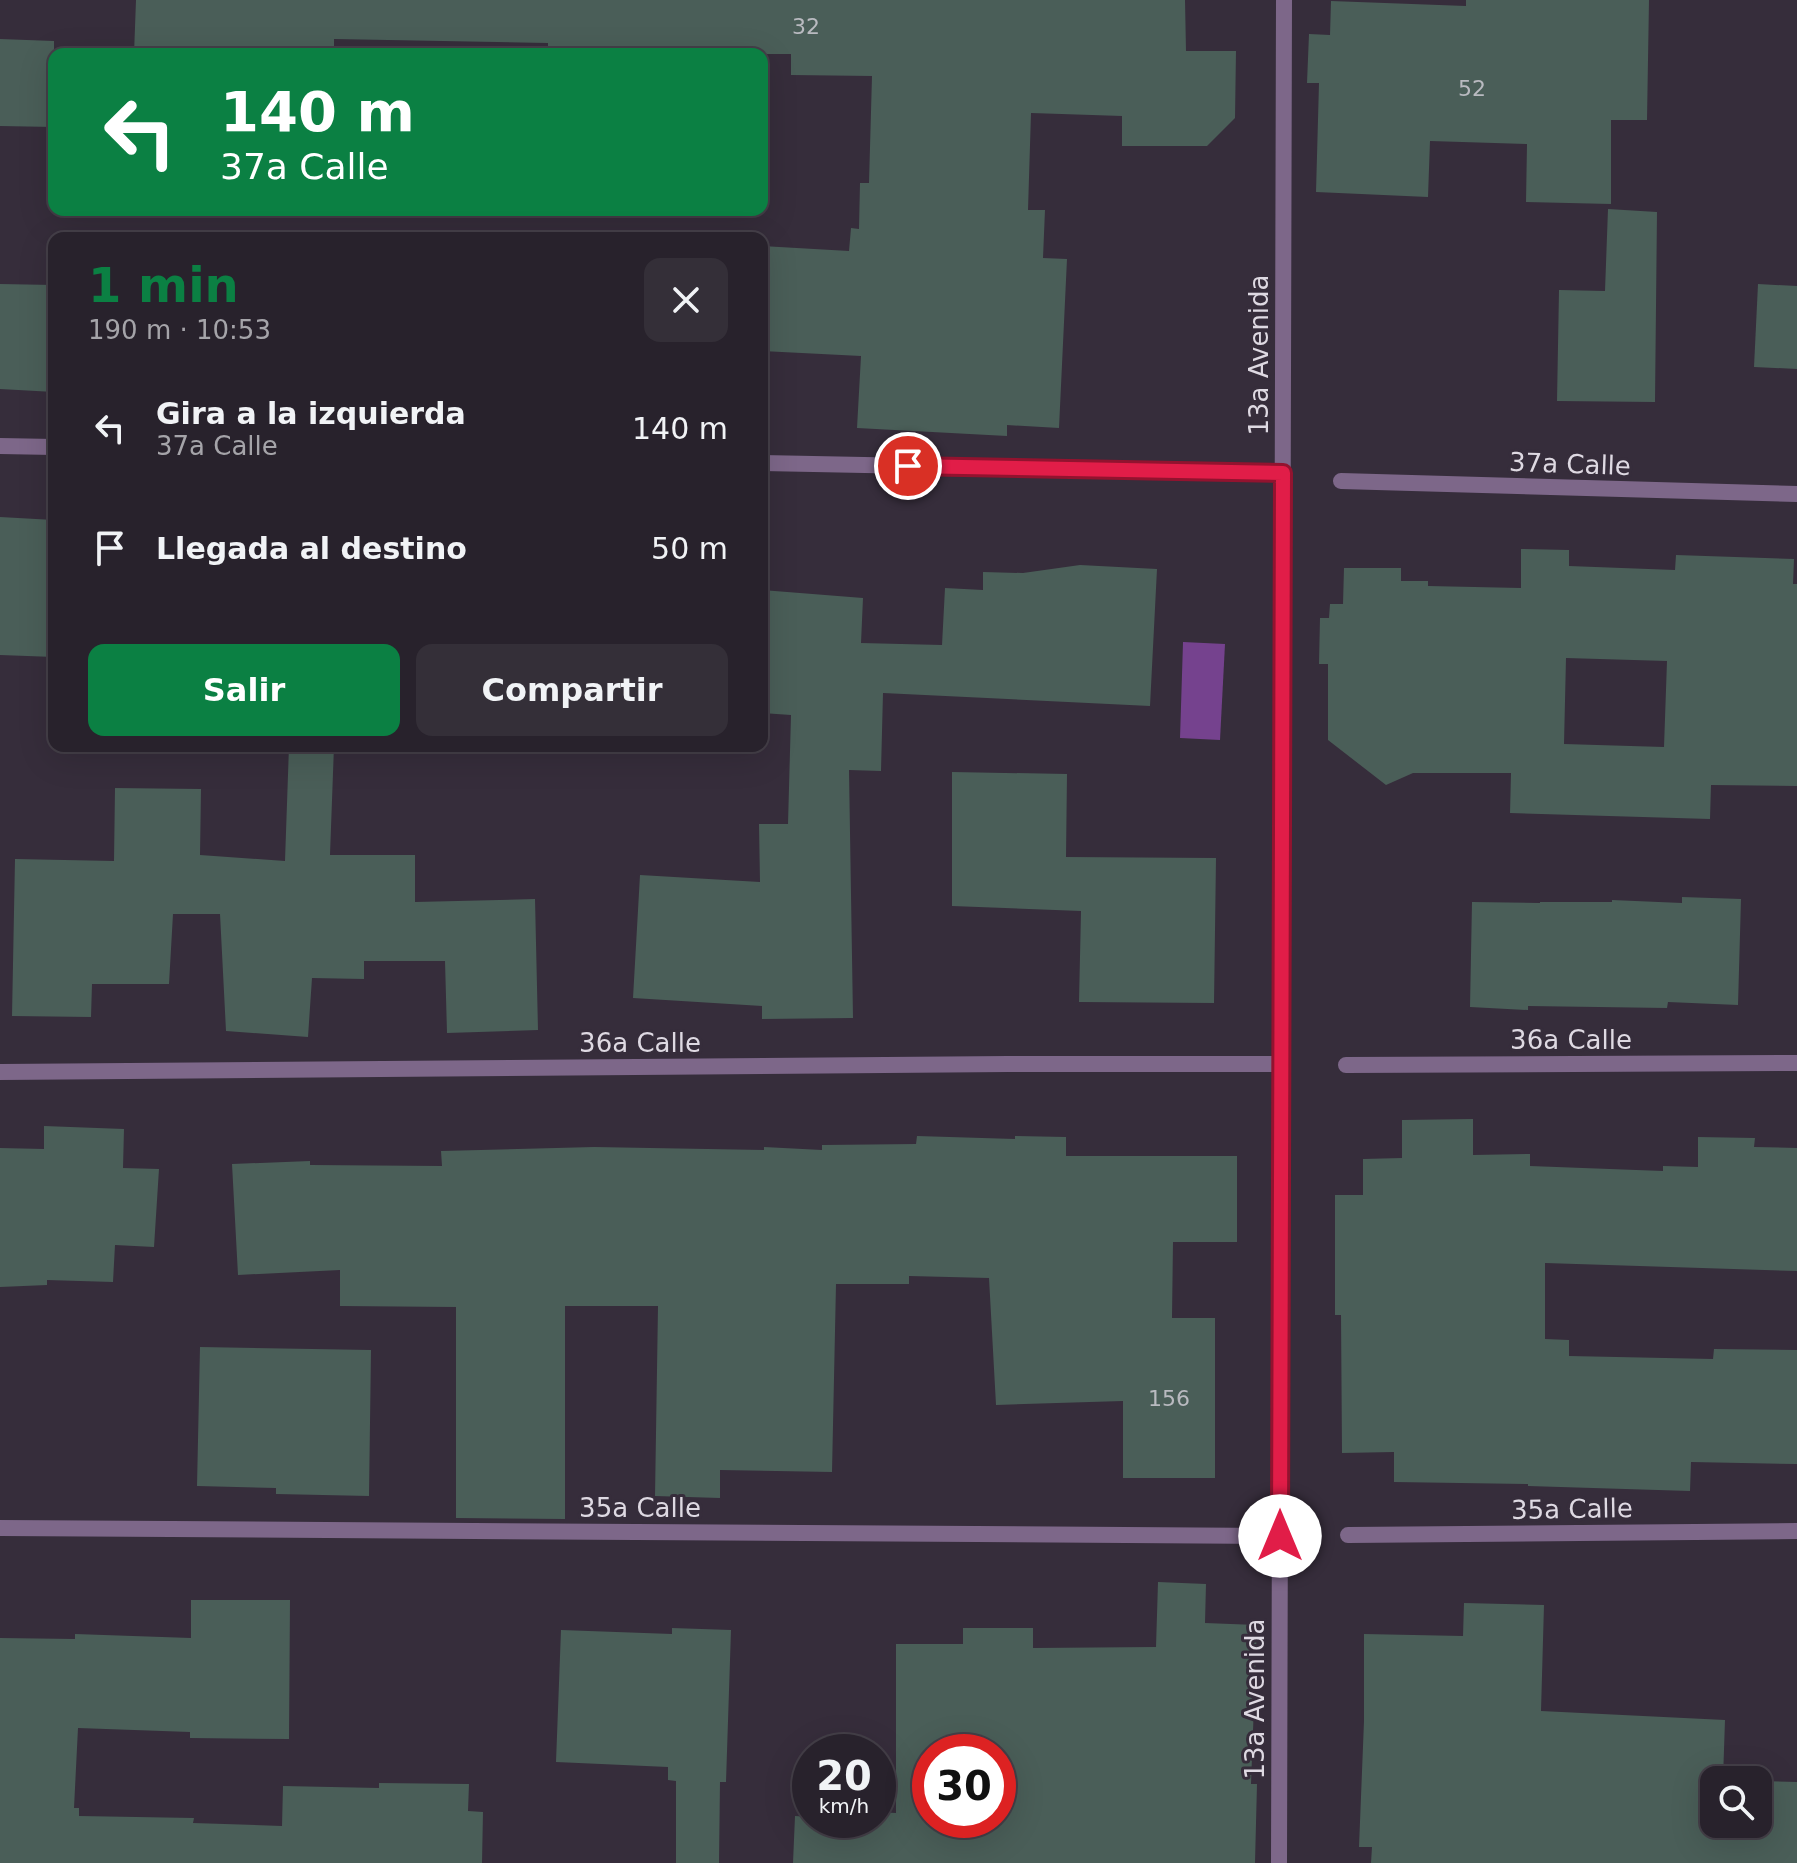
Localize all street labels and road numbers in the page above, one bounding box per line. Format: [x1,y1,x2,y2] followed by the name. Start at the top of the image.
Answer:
[1244,274,1274,436] street label: 13a Avenida
[1509,447,1631,481] street label: 37a Calle
[1510,1025,1632,1055] street label: 36a Calle
[579,1028,701,1058] street label: 36a Calle
[579,1493,701,1523] street label: 35a Calle
[1511,1493,1633,1525] street label: 35a Calle
[1240,1618,1270,1780] street label: 13a Avenida

